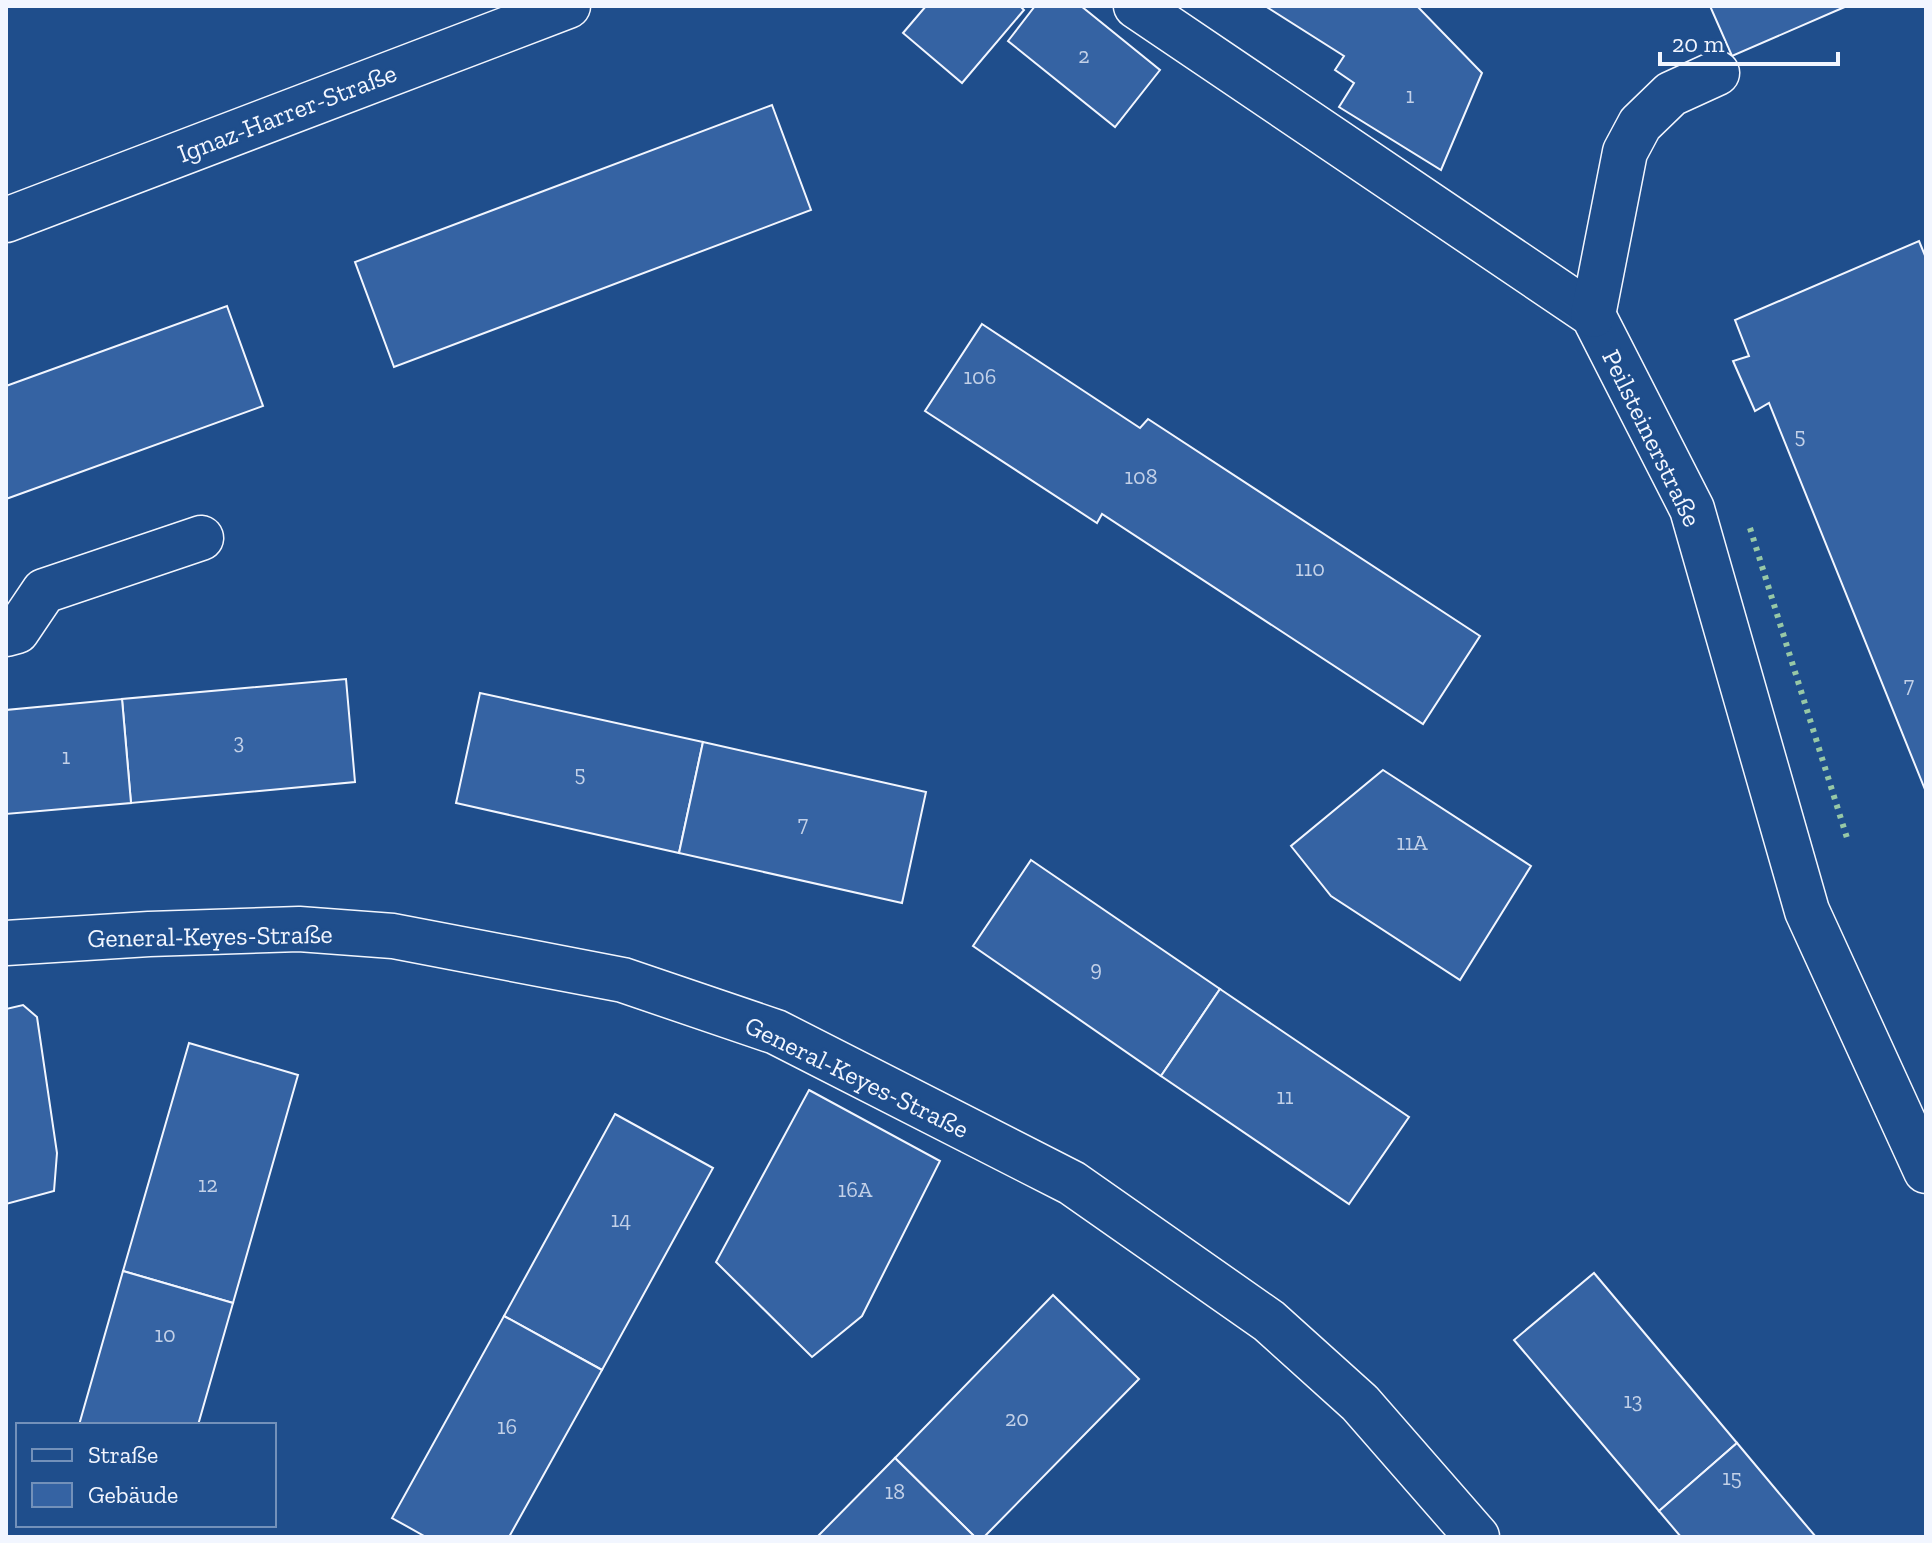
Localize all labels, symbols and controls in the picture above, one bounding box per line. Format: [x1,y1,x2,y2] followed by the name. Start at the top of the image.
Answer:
[1660,16,1838,66] scale bar
[1672,29,1725,58] text: 20 m
[1078,42,1090,69] house number: 2
[173,57,401,169] street label: Ignaz-Harrer-Straße
[1406,82,1415,109] house number: 1
[1595,344,1709,532] street label: Peilsteinerstraße
[964,363,996,390] house number: 106
[1794,422,1806,449] house number: 5
[1125,463,1157,490] house number: 108
[1295,555,1325,582] house number: 110
[1904,671,1915,698] house number: 7
[234,728,244,755] house number: 3
[62,743,71,770] house number: 1
[574,760,586,787] house number: 5
[798,810,809,837] house number: 7
[1396,829,1428,856] house number: 11A
[87,918,333,954] street label: General-Keyes-Straße
[1090,955,1102,982] house number: 9
[740,1009,974,1145] street label: General-Keyes-Straße
[1277,1083,1294,1110] house number: 11
[198,1171,218,1198] house number: 12
[838,1176,873,1203] house number: 16A
[611,1206,631,1233] house number: 14
[154,1321,176,1348] house number: 10
[1623,1387,1643,1414] house number: 13
[1005,1405,1029,1432] house number: 20
[497,1413,517,1440] house number: 16
[16,1423,276,1527] legend
[88,1440,158,1469] text: Straße
[1722,1464,1742,1491] house number: 15
[885,1478,905,1505] house number: 18
[88,1480,178,1509] text: Gebäude

